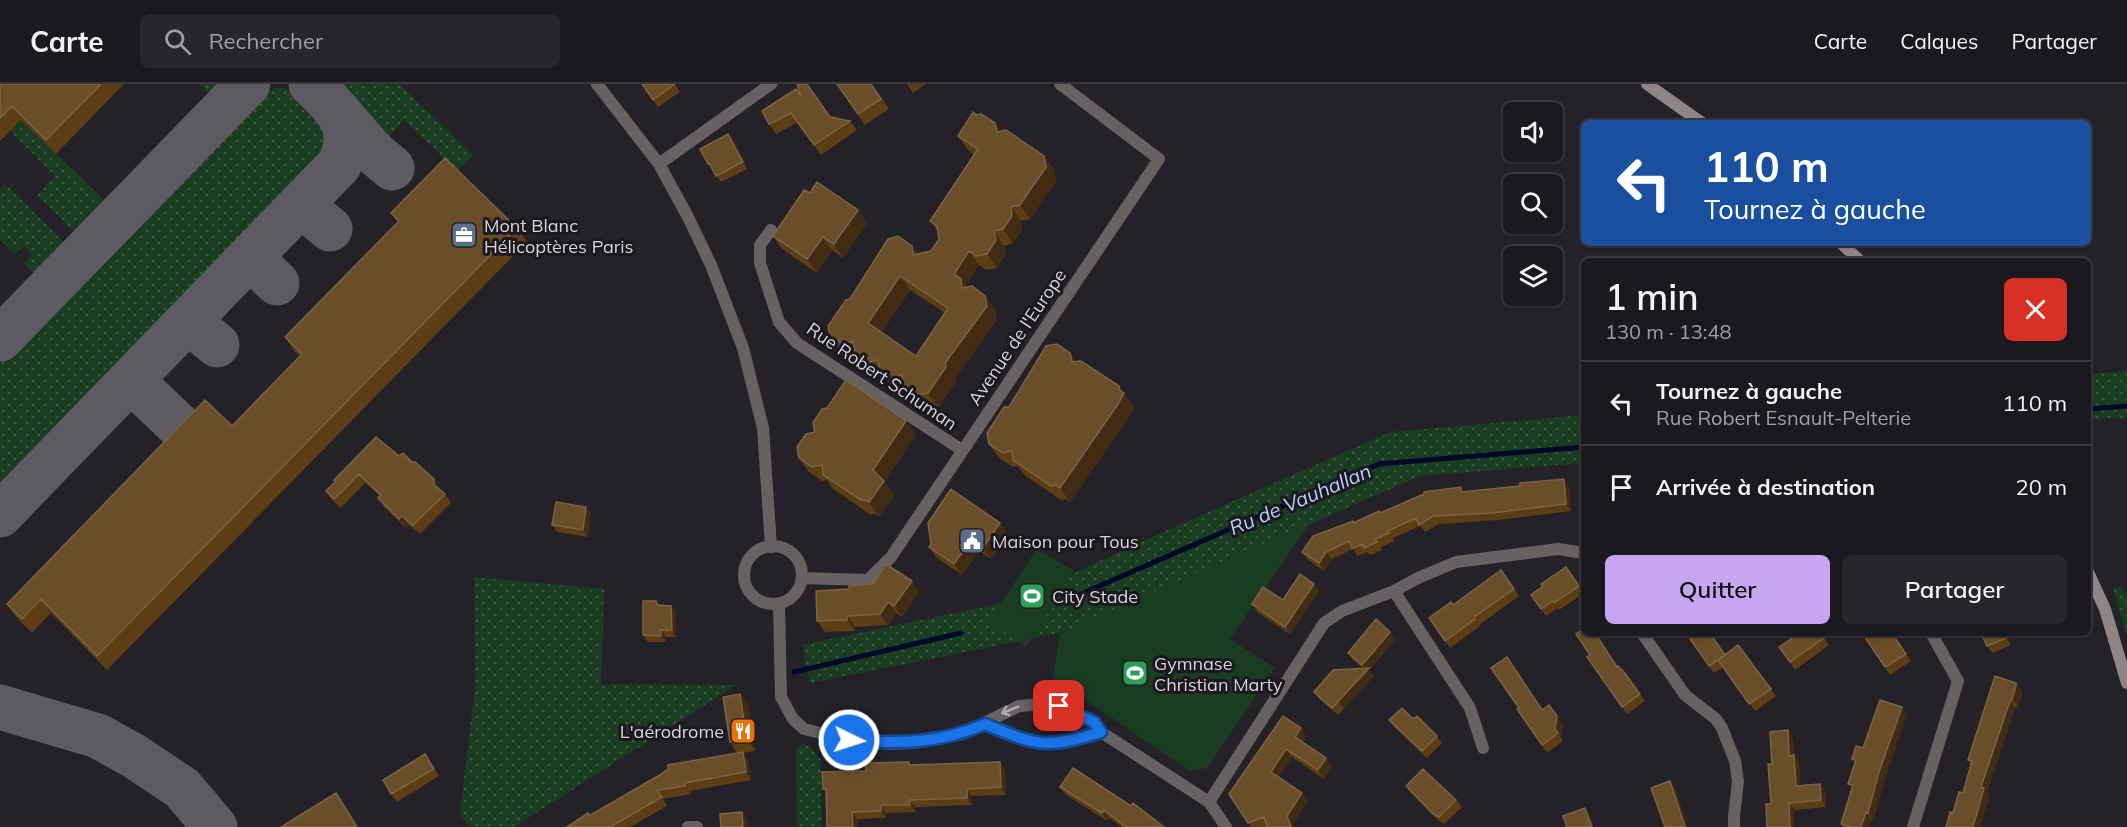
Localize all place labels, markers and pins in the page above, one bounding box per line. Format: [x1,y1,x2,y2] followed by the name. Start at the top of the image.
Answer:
[484,214,634,258] place label: Mont Blanc Hélicoptères Paris
[449,220,479,250] office icon: Mont Blanc Hélicoptères Paris
[957,526,987,556] public building icon: Maison pour Tous
[992,530,1139,553] place label: Maison pour Tous
[1017,581,1047,611] sports icon: City Stade
[1052,585,1138,608] place label: City Stade
[1154,652,1283,696] place label: Gymnase Christian Marty
[1120,658,1150,688] sports icon: Gymnase Christian Marty
[1033,680,1084,731] pin
[728,716,758,746] restaurant icon: L'aérodrome
[620,720,724,743] place label: L'aérodrome

